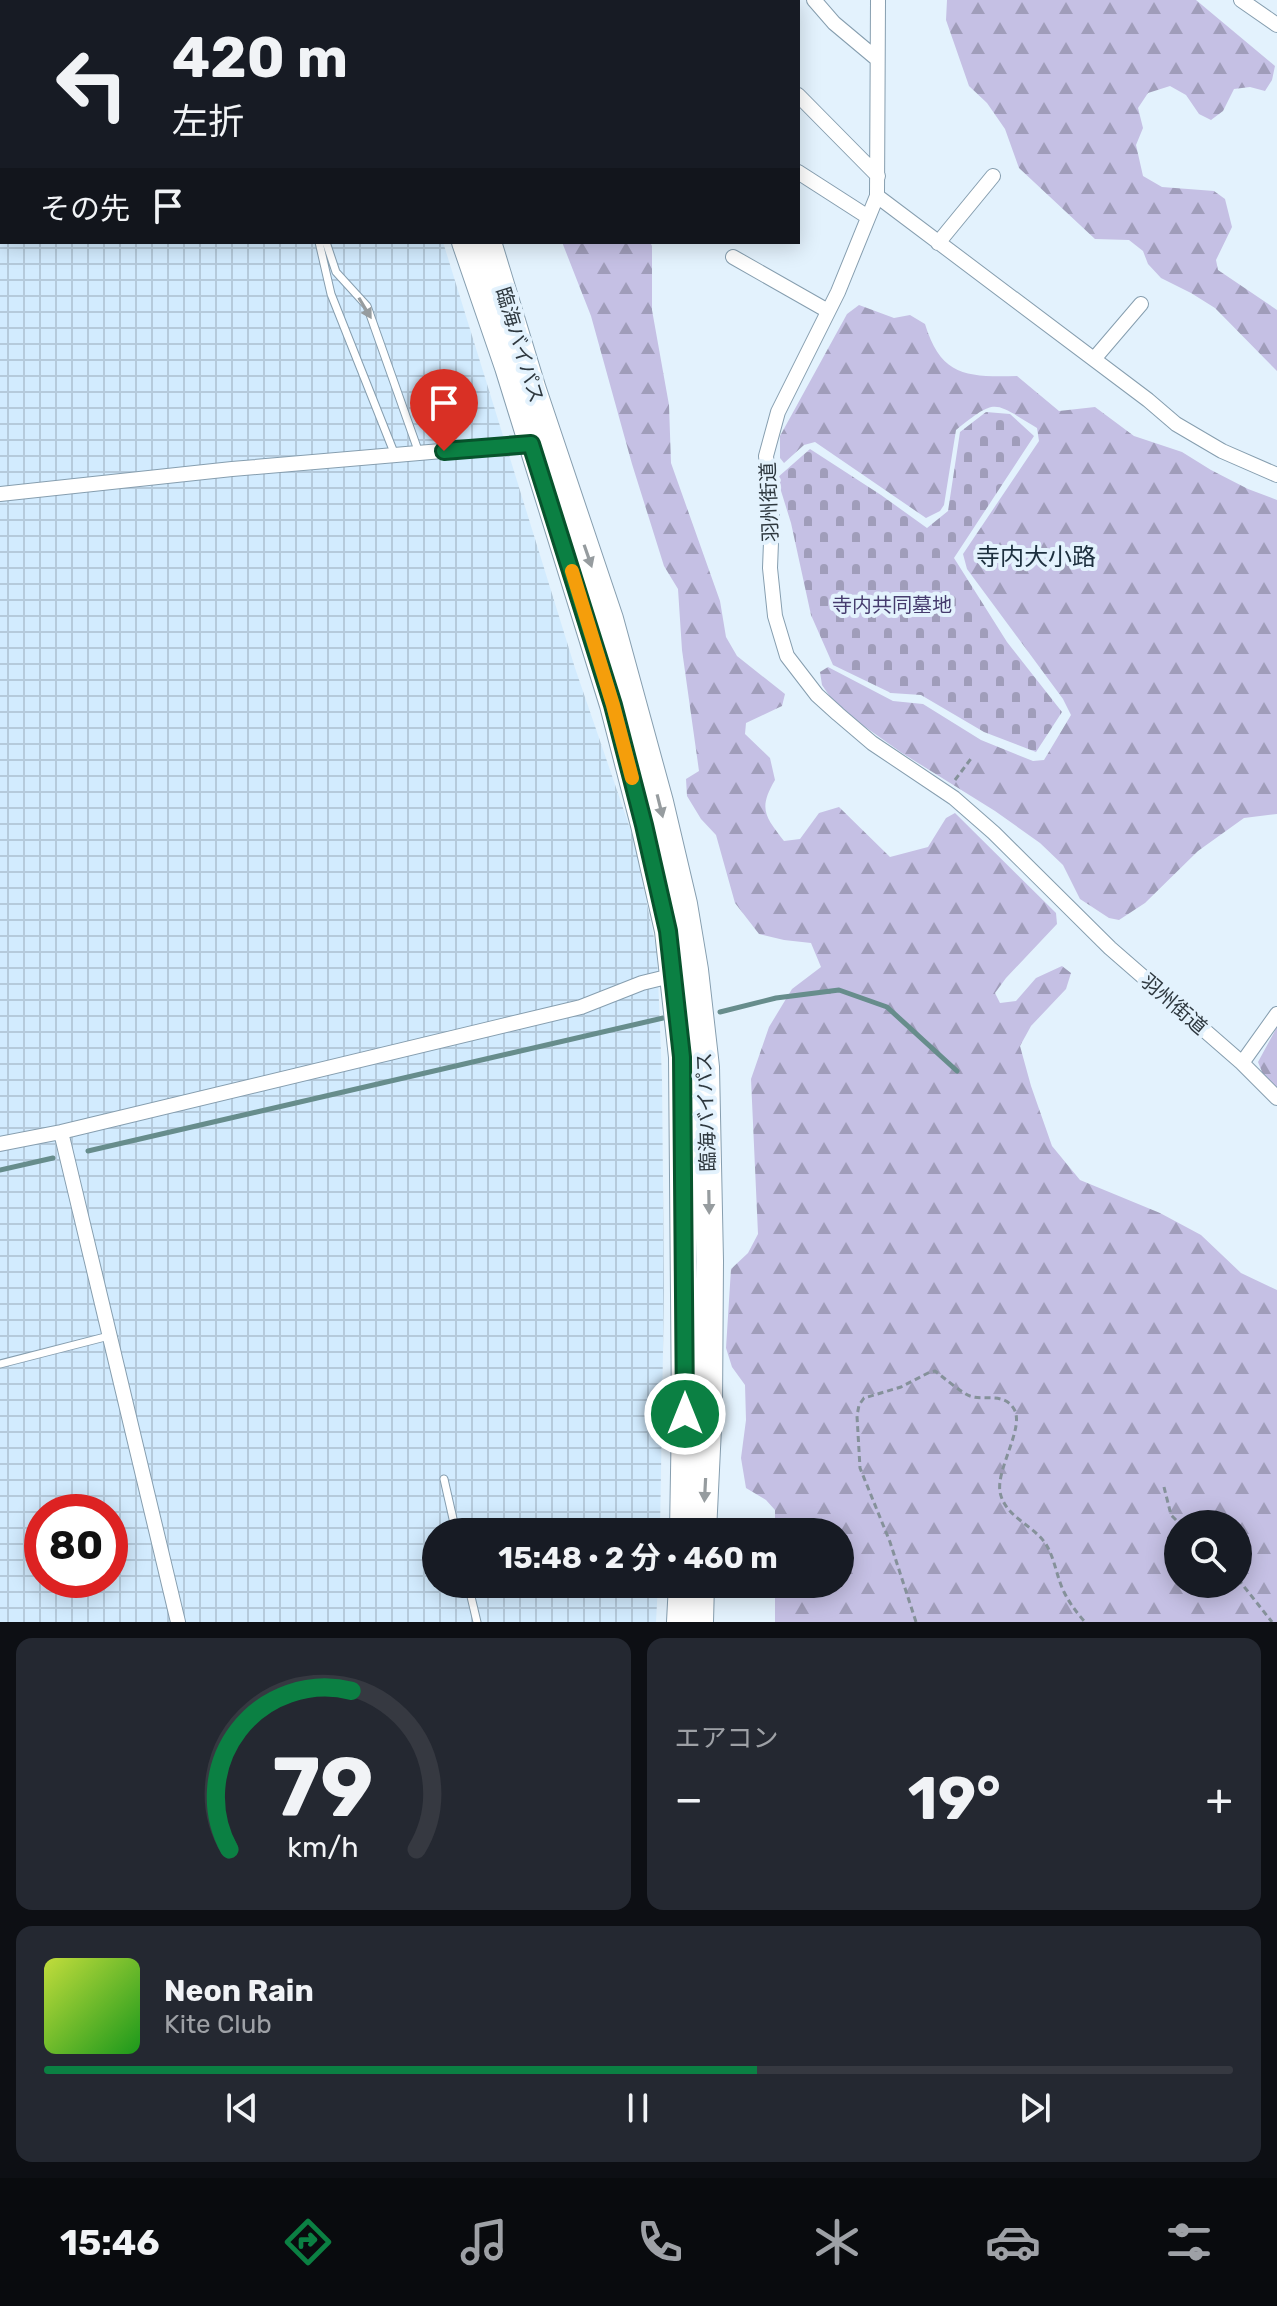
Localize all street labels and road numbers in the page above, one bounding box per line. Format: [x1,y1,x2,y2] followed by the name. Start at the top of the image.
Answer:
[491,284,549,406] street label: 臨海バイパス
[756,462,782,542] street label: 羽州街道
[1136,969,1212,1039] street label: 羽州街道
[692,1052,720,1172] street label: 臨海バイパス

